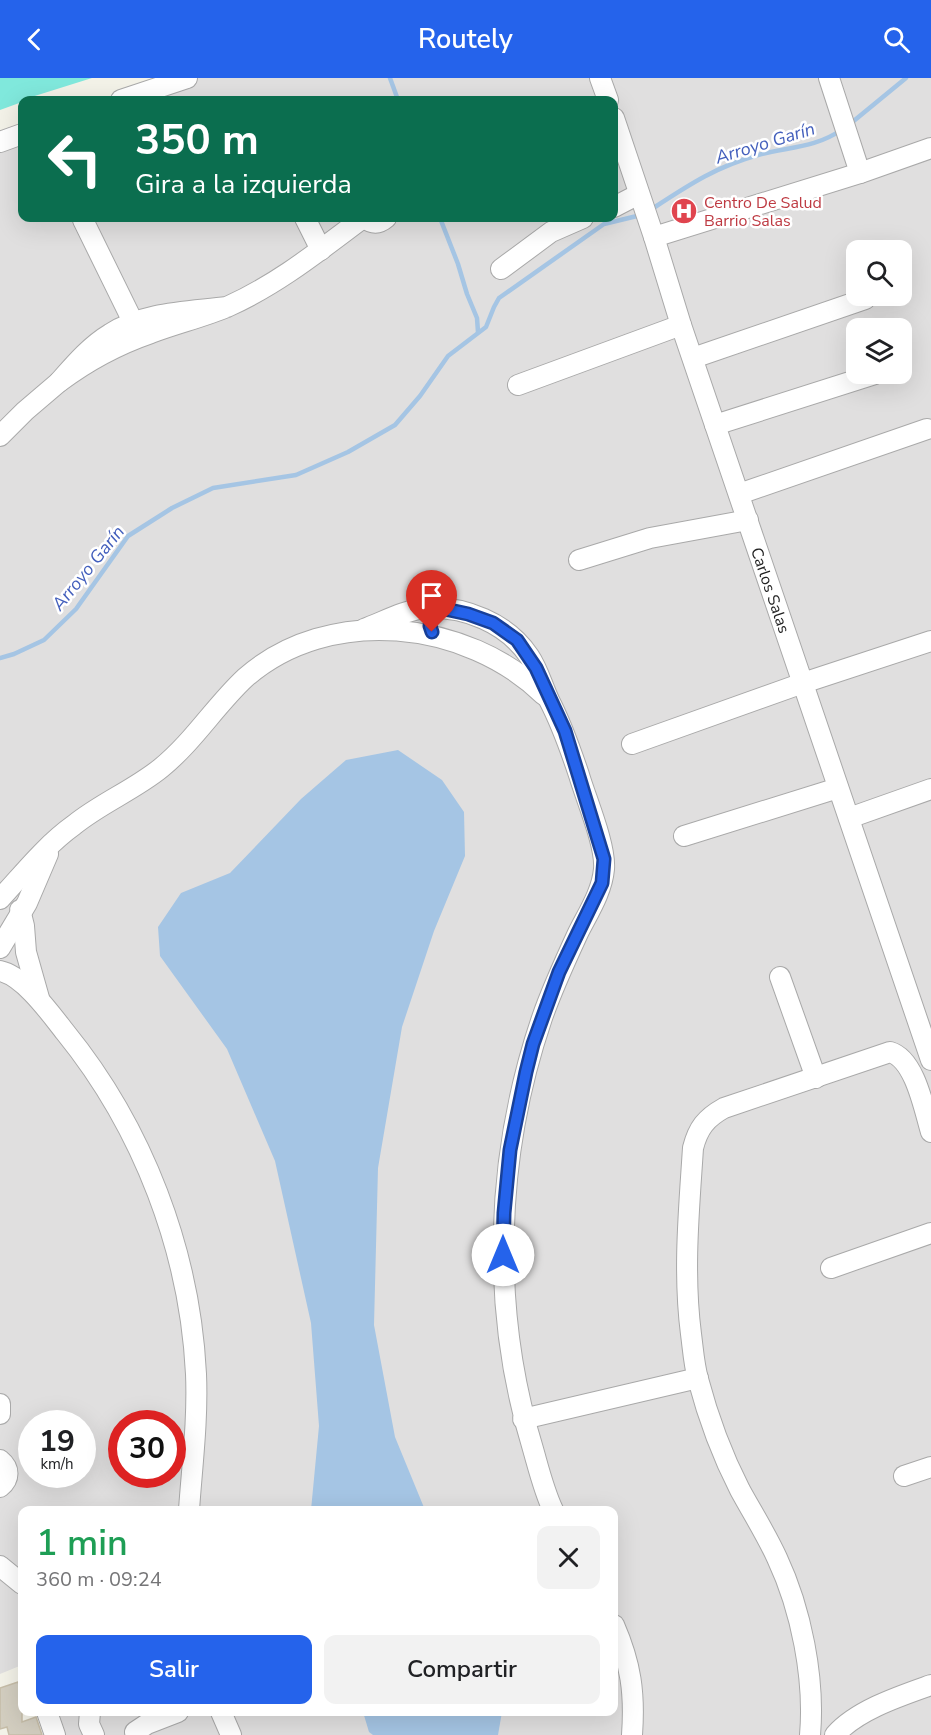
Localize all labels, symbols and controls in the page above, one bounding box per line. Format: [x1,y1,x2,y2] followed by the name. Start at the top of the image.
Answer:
[418,21,513,58] text: Routely
[18,23,51,56] icon: back
[880,23,913,56] icon: search
[135,112,259,169] text: 350 m
[711,116,818,170] water label: Arroyo Garín
[36,120,114,198] icon: left
[135,166,352,203] text: Gira a la izquierda
[704,192,822,232] place label: Centro De Salud Barrio Salas
[669,196,699,226] hospital icon: Centro De Salud Barrio Salas
[846,240,912,384] map controls
[846,240,912,306] button: search
[846,318,912,384] button: layers
[46,520,130,616] water label: Arroyo Garín
[745,545,795,636] street label: Carlos Salas
[406,570,457,632] pin
[415,579,448,612] icon: arrive
[471,1223,535,1287] position arrow
[108,1410,186,1488] speed limit sign: 30
[39,1421,75,1462] text: 19
[40,1454,74,1474] text: km/h
[36,1519,128,1568] text: 1 min
[537,1526,600,1589] button: close
[36,1566,162,1593] text: 360 m · 09:24
[36,1635,312,1704] button: Salir
[324,1635,600,1704] button: Compartir

